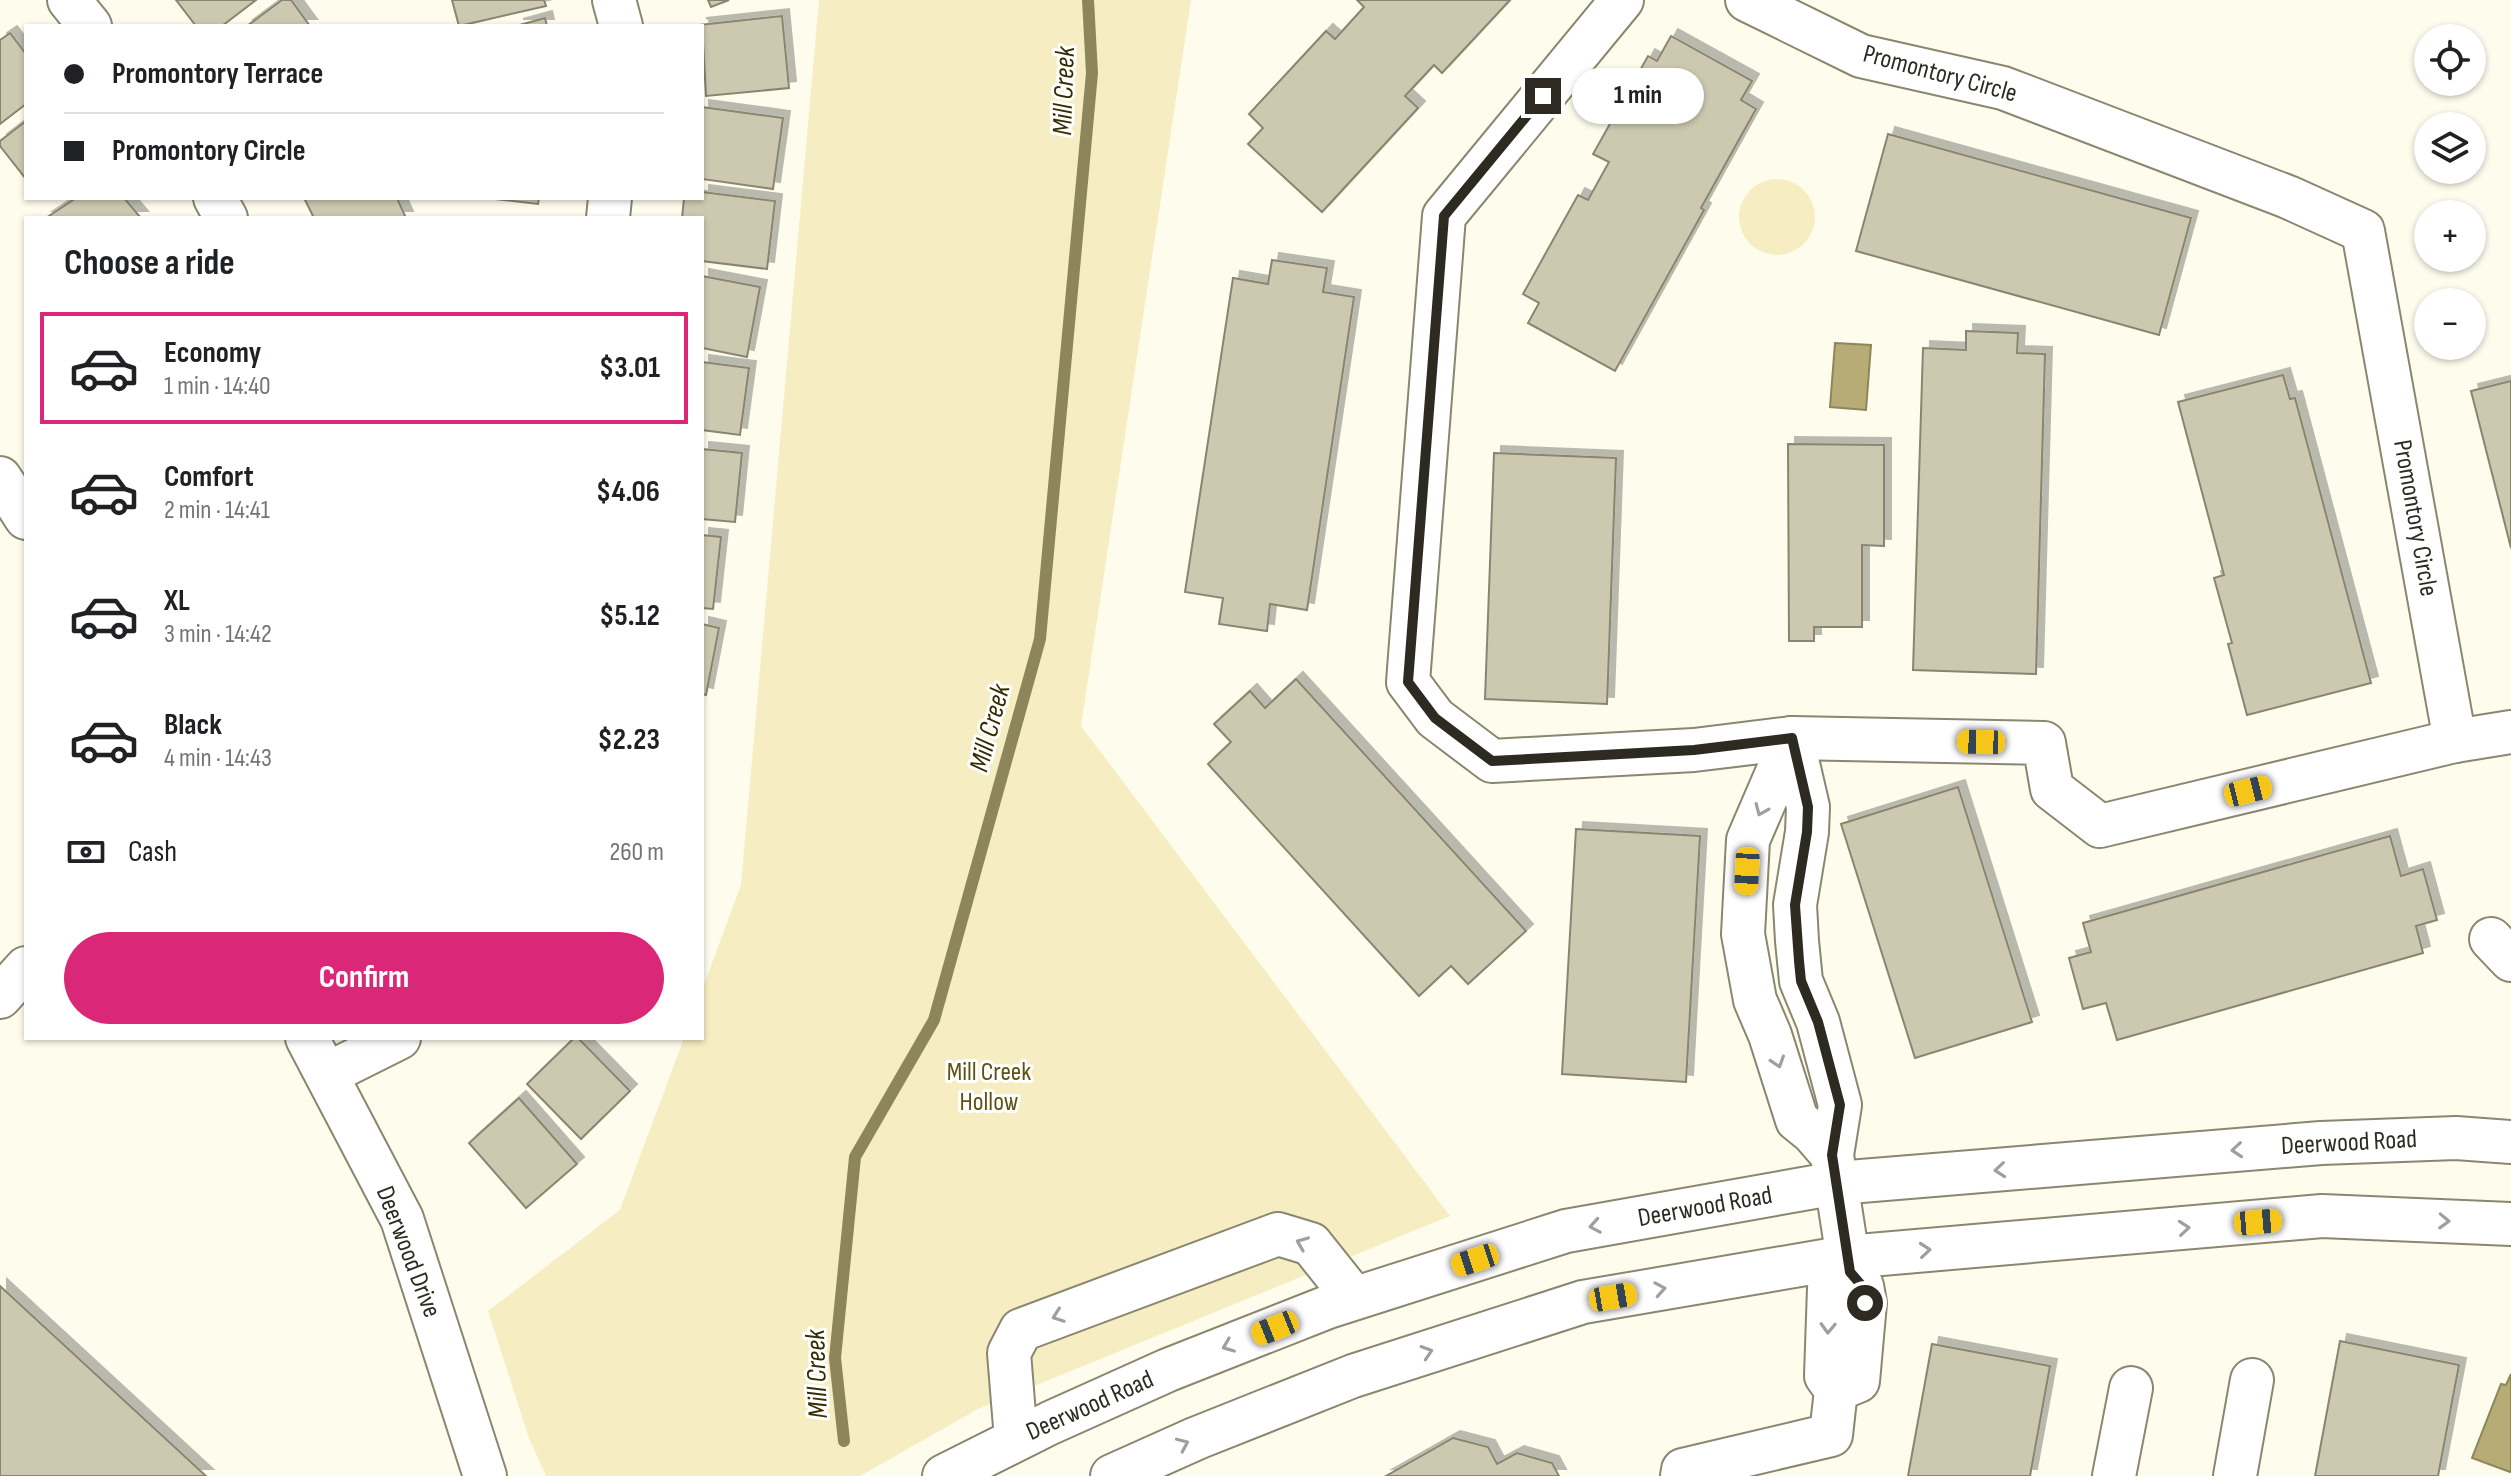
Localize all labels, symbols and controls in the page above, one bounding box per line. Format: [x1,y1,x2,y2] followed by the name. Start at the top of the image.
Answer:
[2414,24,2486,360] map controls
[2414,24,2486,96] button: locate
[1860,39,2020,109] street label: Promontory Circle
[1046,44,1082,136] water label: Mill Creek
[112,56,323,92] text: Promontory Terrace
[1571,68,1703,124] callout: 1 min
[1525,78,1561,114] route end
[1614,80,1662,111] text: 1 min
[2414,112,2486,184] button: layers
[112,133,306,169] text: Promontory Circle
[2414,200,2486,272] button: +
[64,242,235,285] text: Choose a ride
[2414,288,2486,360] button: −
[68,332,140,404] icon: car
[164,335,261,371] text: Economy
[599,350,660,386] text: $3.01
[164,371,271,402] text: 1 min · 14:40
[2386,437,2444,599] street label: Promontory Circle
[68,456,140,528] icon: car
[164,459,254,495] text: Comfort
[596,474,660,510] text: $4.06
[164,495,270,526] text: 2 min · 14:41
[68,580,140,652] icon: car
[164,583,190,619] text: XL
[599,598,660,634] text: $5.12
[164,619,272,650] text: 3 min · 14:42
[963,679,1018,775] water label: Mill Creek
[68,704,140,776] icon: car
[164,707,222,743] text: Black
[597,722,660,758] text: $2.23
[1957,730,2005,754] car
[164,743,272,774] text: 4 min · 14:43
[2222,774,2274,808] car
[1755,802,1771,816] one-way arrow
[64,830,108,874] icon: cash
[128,834,177,870] text: Cash
[609,837,664,868] text: 260 m
[1734,846,1760,896] car
[64,932,664,1024] button: Confirm
[1769,1054,1785,1068] one-way arrow
[947,1057,1031,1118] park label: Mill Creek Hollow
[2280,1124,2418,1162] street label: Deerwood Road
[2231,1141,2244,1158] one-way arrow
[1993,1161,2006,1178] one-way arrow
[1635,1180,1775,1234] street label: Deerwood Road
[369,1182,447,1322] street label: Deerwood Drive
[2233,1208,2283,1236] car
[2438,1213,2451,1230] one-way arrow
[1588,1216,1601,1233] one-way arrow
[2178,1220,2191,1237] one-way arrow
[1295,1236,1309,1253] one-way arrow
[1448,1241,1502,1279] car
[1919,1242,1932,1259] one-way arrow
[1587,1281,1639,1313] car
[1653,1281,1667,1298] one-way arrow
[1847,1285,1883,1321] route start
[1052,1306,1066,1323] one-way arrow
[1248,1308,1302,1348] car
[1819,1322,1836,1335] one-way arrow
[799,1327,835,1419] water label: Mill Creek
[1222,1336,1236,1353] one-way arrow
[1420,1345,1433,1361] one-way arrow
[1022,1364,1158,1448] street label: Deerwood Road
[1175,1438,1189,1454] one-way arrow

